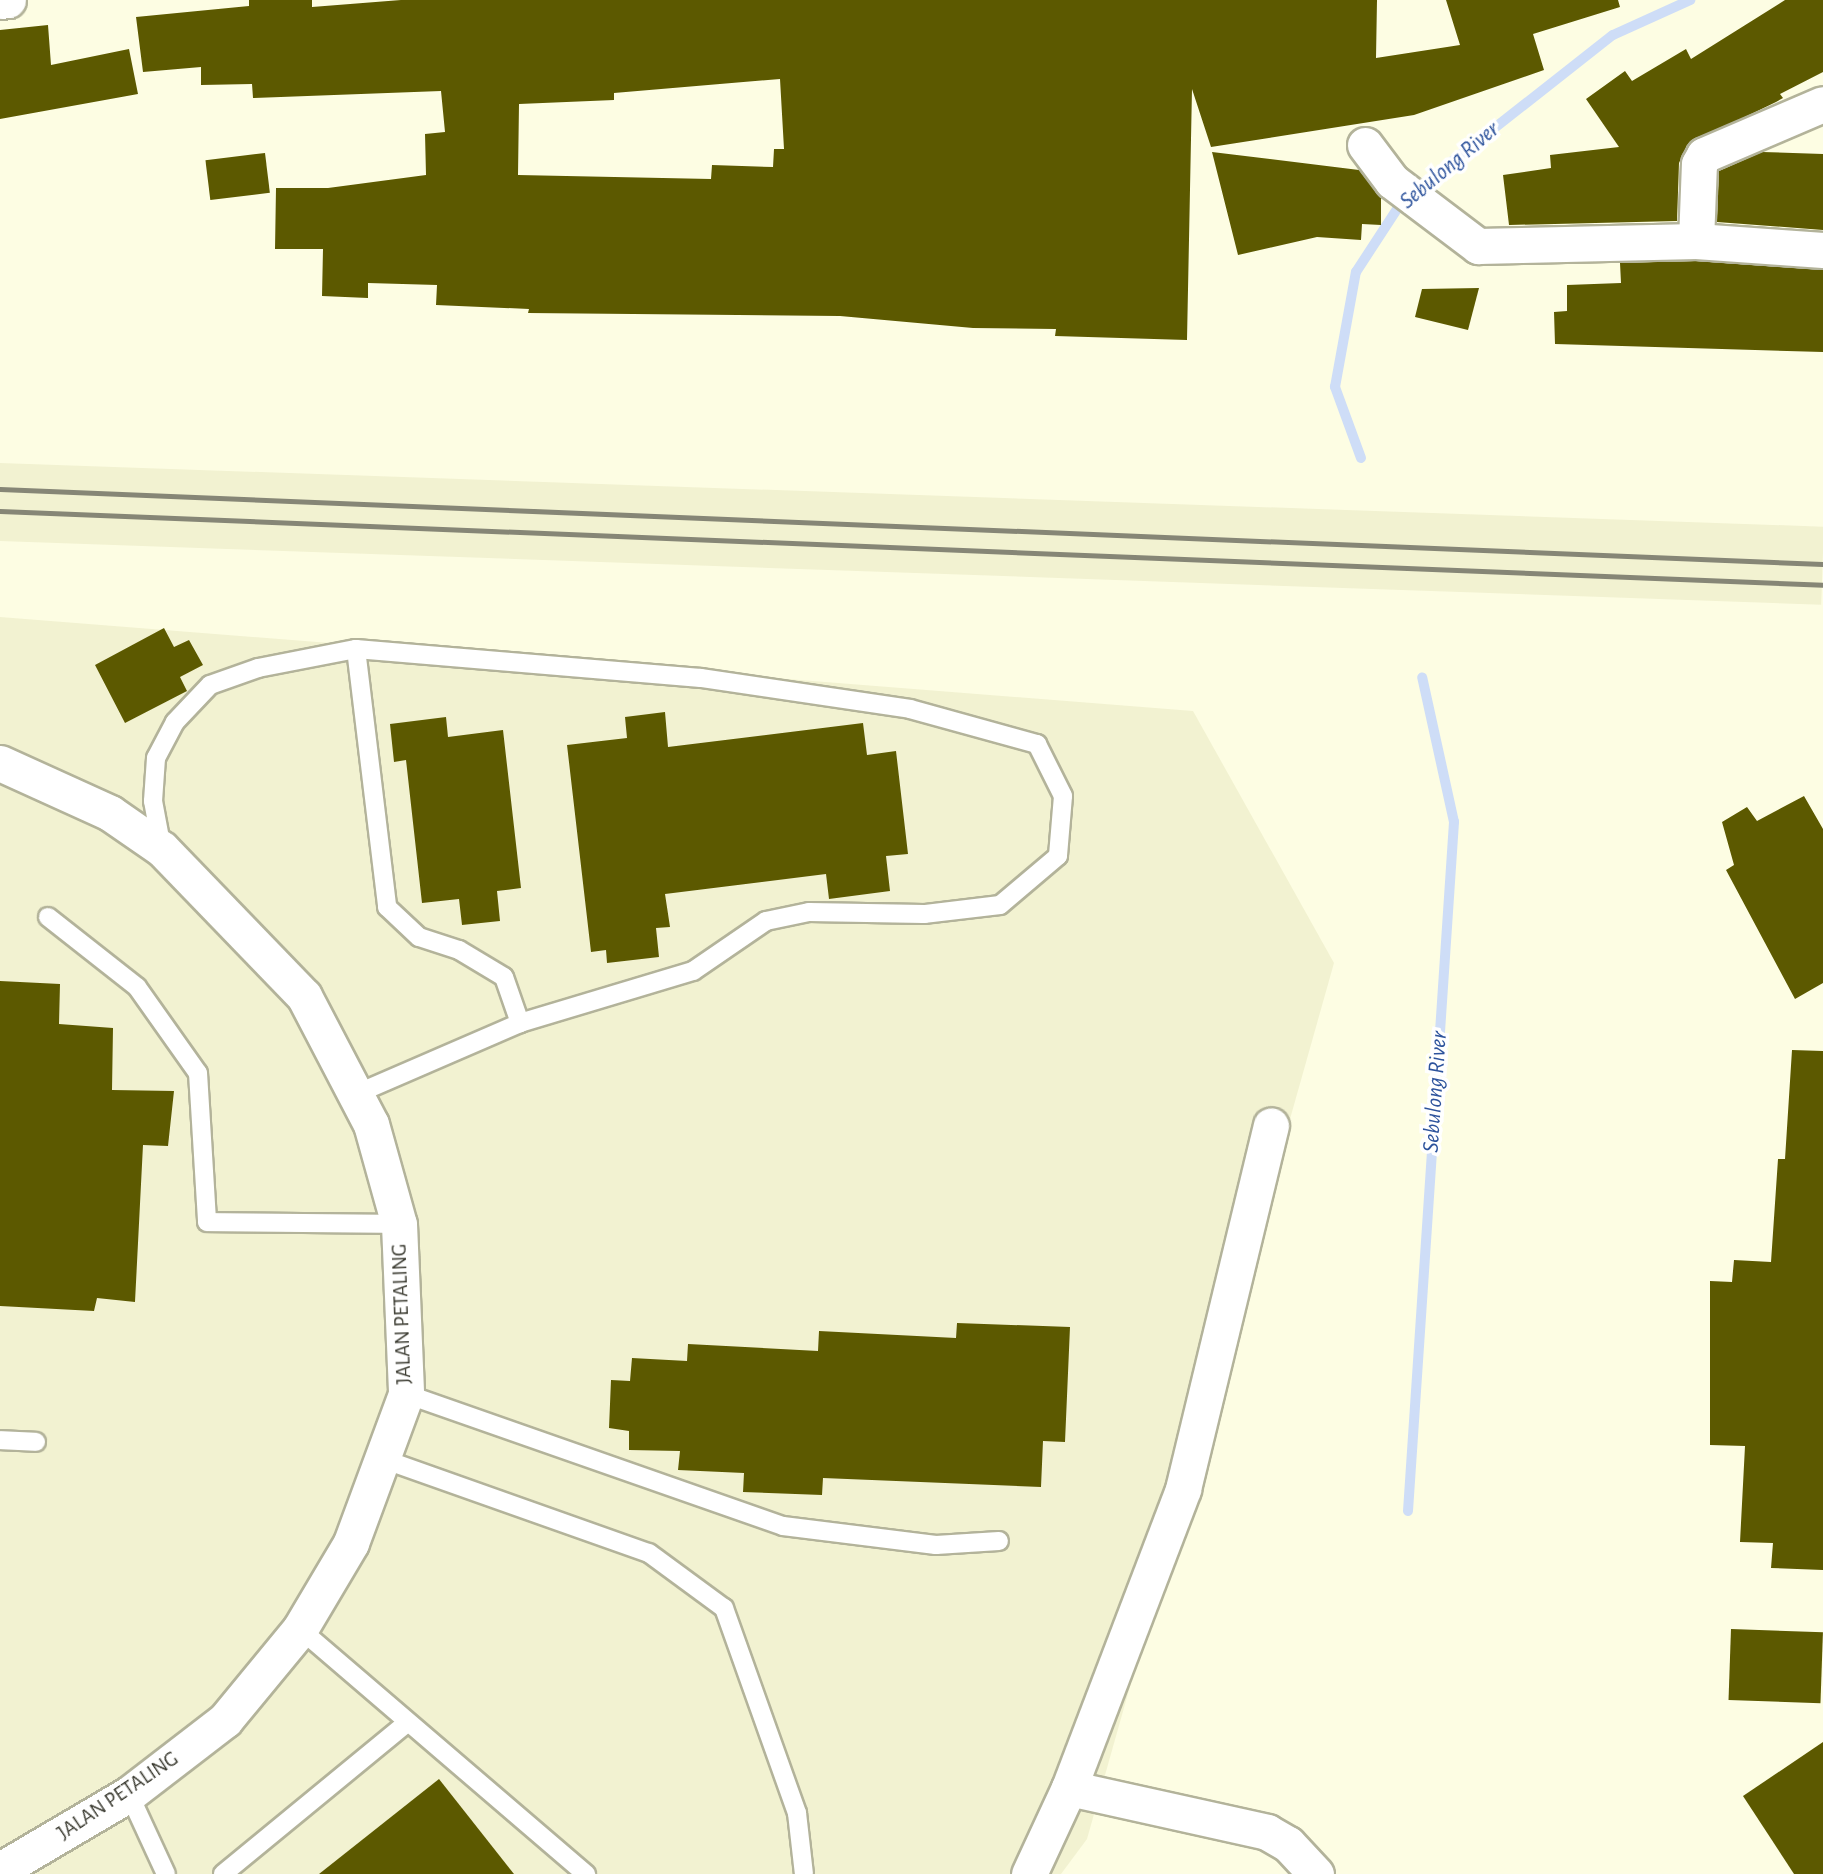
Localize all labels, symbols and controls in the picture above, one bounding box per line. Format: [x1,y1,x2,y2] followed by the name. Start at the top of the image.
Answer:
[1395,116,1505,216] water label: Sebulong River
[1418,1031,1454,1153] water label: Sebulong River
[387,1243,417,1385] street label: JALAN PETALING
[53,1746,183,1846] street label: JALAN PETALING

